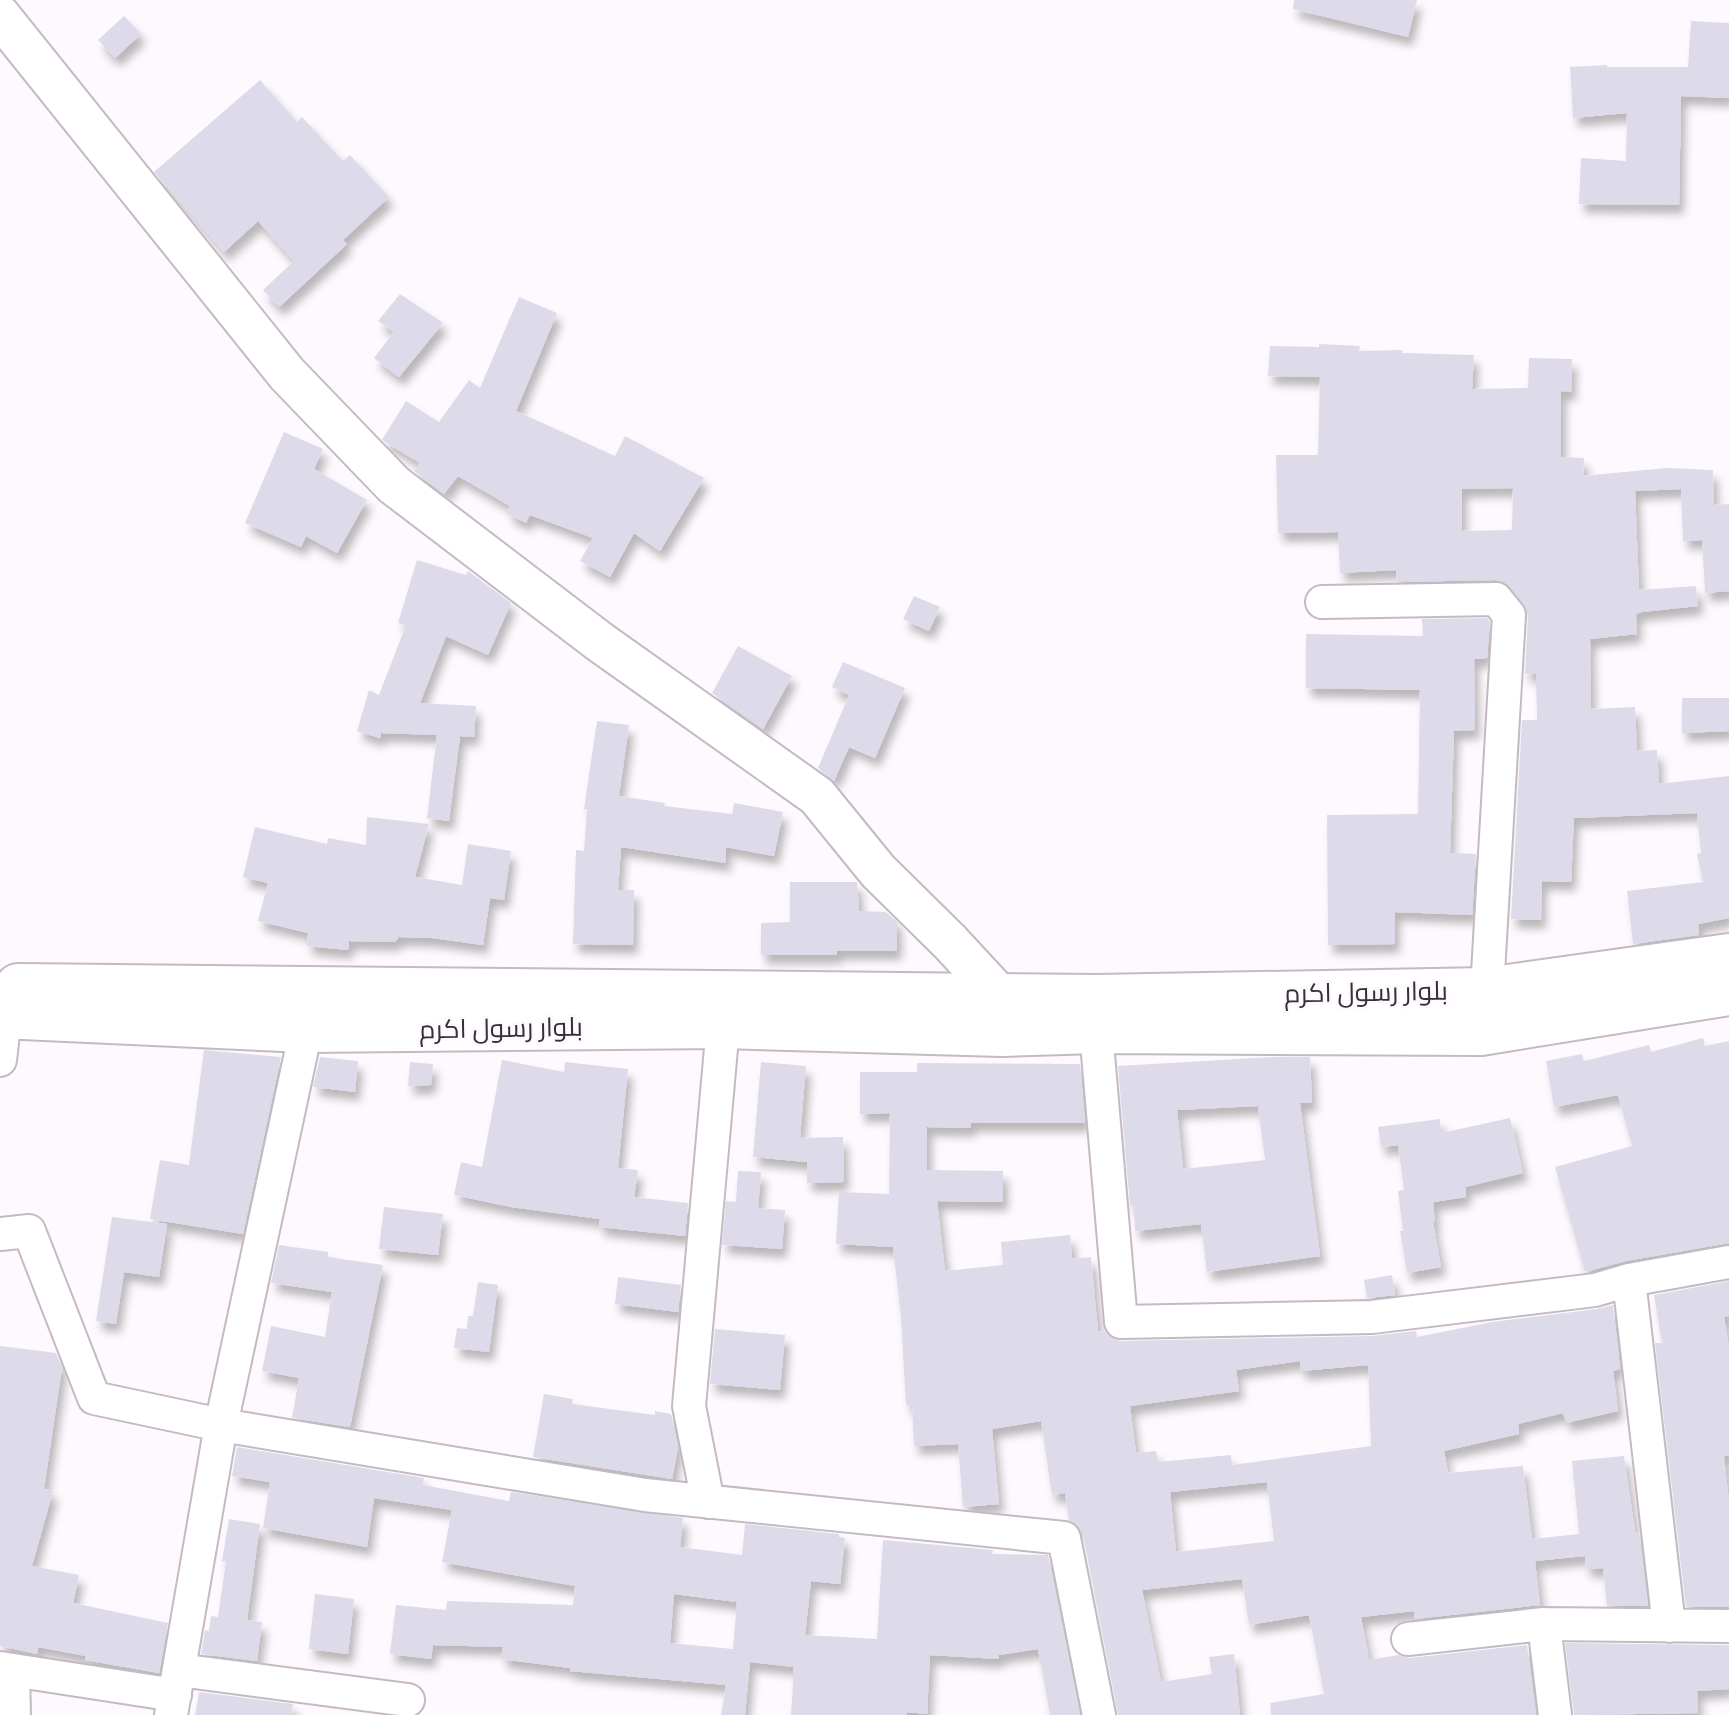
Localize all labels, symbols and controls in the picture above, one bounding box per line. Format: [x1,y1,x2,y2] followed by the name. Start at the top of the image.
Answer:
[1284,976,1448,1011] street label: بلوار رسول اکرم
[419,1012,583,1047] street label: بلوار رسول اکرم

